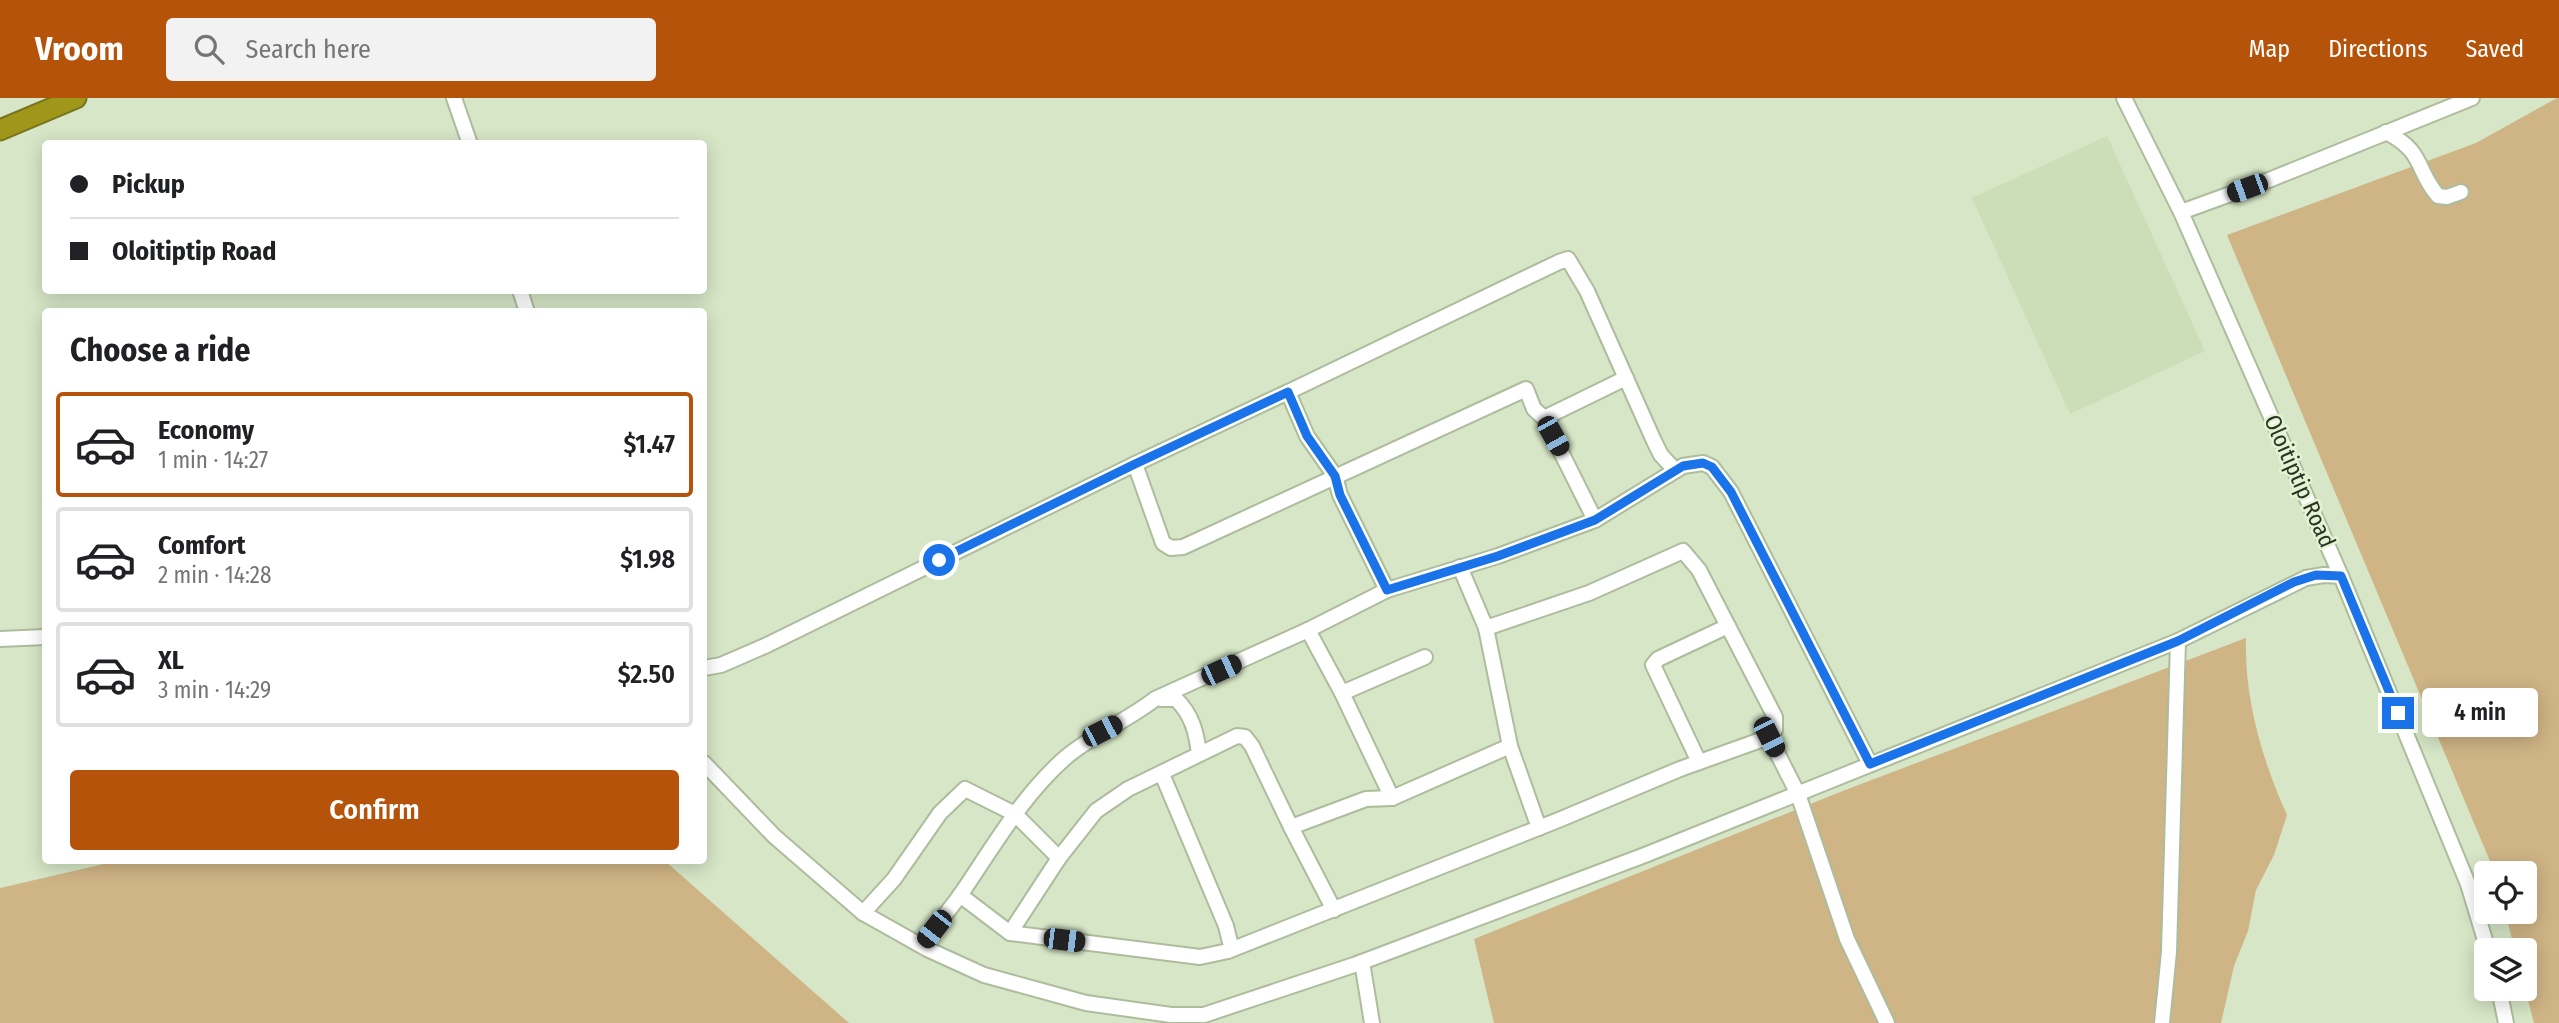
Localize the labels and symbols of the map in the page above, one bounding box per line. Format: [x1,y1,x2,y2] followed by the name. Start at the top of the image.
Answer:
[2224,171,2271,205] car
[2258,410,2342,552] street label: Oloitiptip Road
[1534,413,1573,459] car
[923,544,955,576] route start
[1198,652,1245,688] car
[2422,688,2538,738] callout: 4 min
[2382,697,2414,729] route end
[1079,712,1126,750] car
[1751,714,1788,760] car
[913,906,956,952] car
[1042,927,1087,953] car

